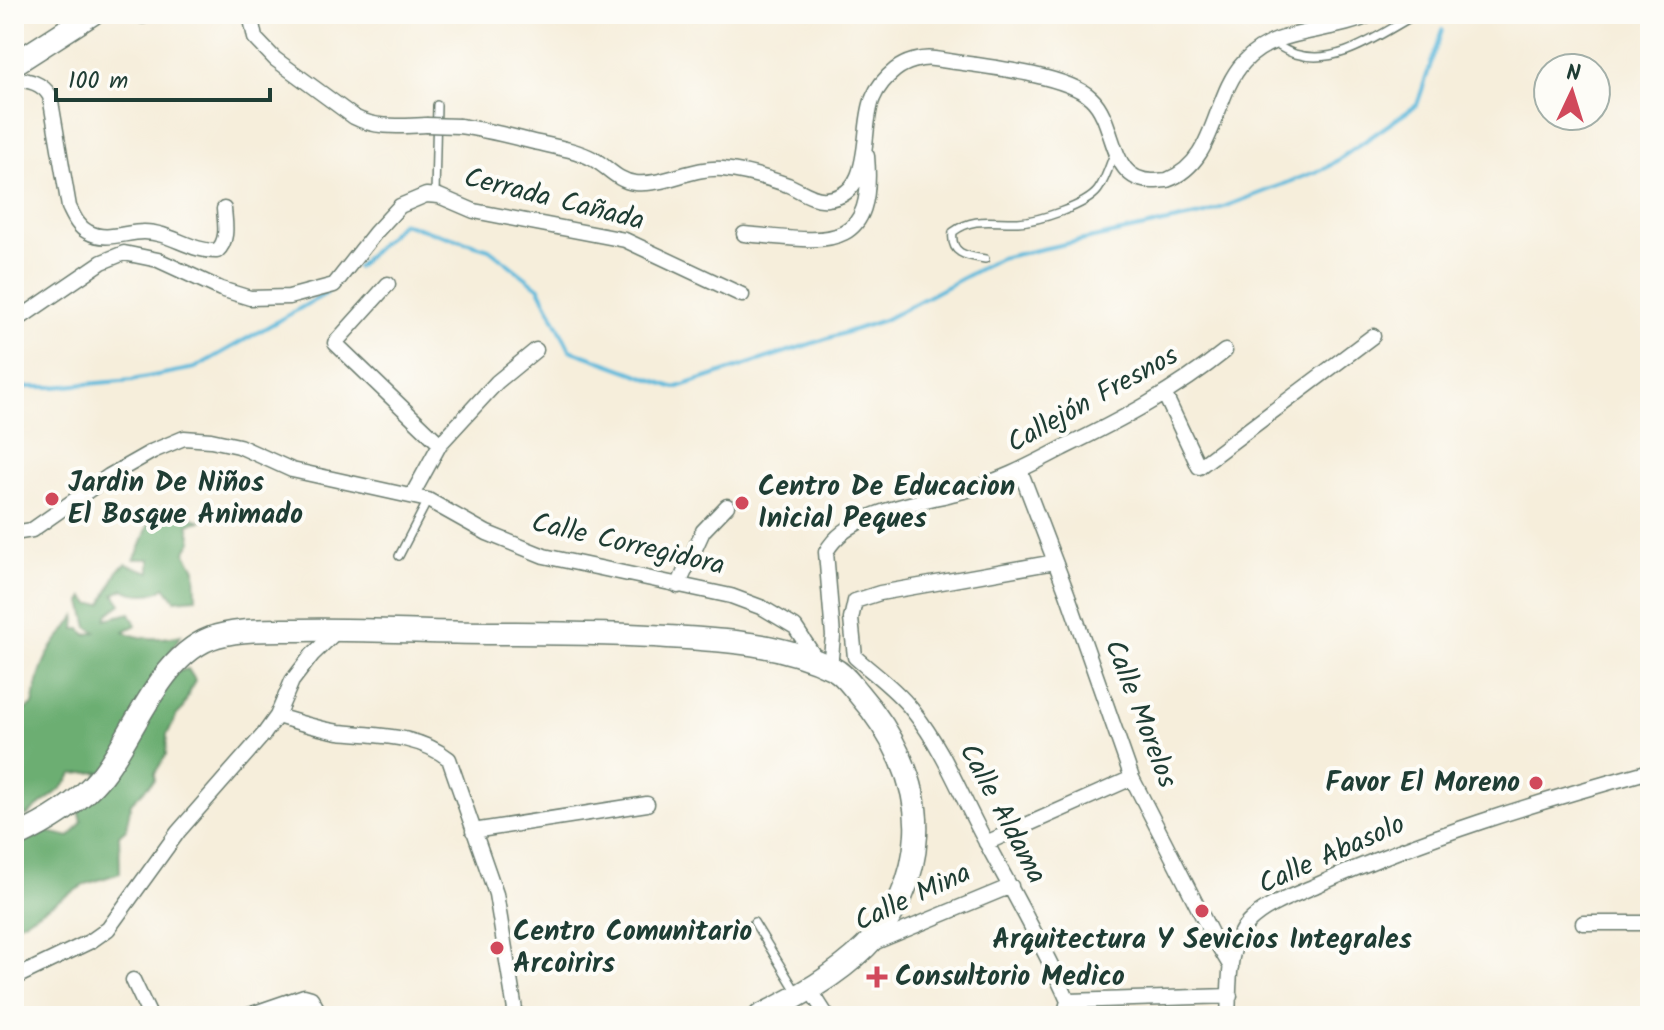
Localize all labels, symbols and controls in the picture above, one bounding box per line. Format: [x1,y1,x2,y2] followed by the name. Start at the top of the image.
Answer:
[56,52,270,102] scale bar
[1532,52,1612,132] north arrow
[1565,57,1581,92] text: N
[68,62,128,101] text: 100 m
[459,156,649,244] street label: Cerrada Cañada
[999,334,1187,466] street label: Callejón Fresnos
[68,461,303,538] place label: Jardin De Niños El Bosque Animado
[758,465,1015,542] place label: Centro De Educacion Inicial Peques
[43,490,61,508] marker: Jardin De Niños El Bosque Animado
[733,494,751,512] marker: Centro De Educacion Inicial Peques
[527,501,729,589] street label: Calle Corregidora
[1091,633,1189,795] street label: Calle Morelos
[946,736,1058,892] street label: Calle Aldama
[1325,761,1520,806] place label: Favor El Moreno
[1527,774,1545,792] marker: Favor El Moreno
[1251,803,1413,907] street label: Calle Abasolo
[847,851,979,945] street label: Calle Mina
[1193,902,1211,920] marker: Arquitectura Y Sevicios Integrales
[513,910,752,987] place label: Centro Comunitario Arcoirirs
[992,918,1412,963] place label: Arquitectura Y Sevicios Integrales
[488,939,506,957] marker: Centro Comunitario Arcoirirs
[895,955,1125,1000] place label: Consultorio Medico
[866,966,888,988] marker: Consultorio Medico

